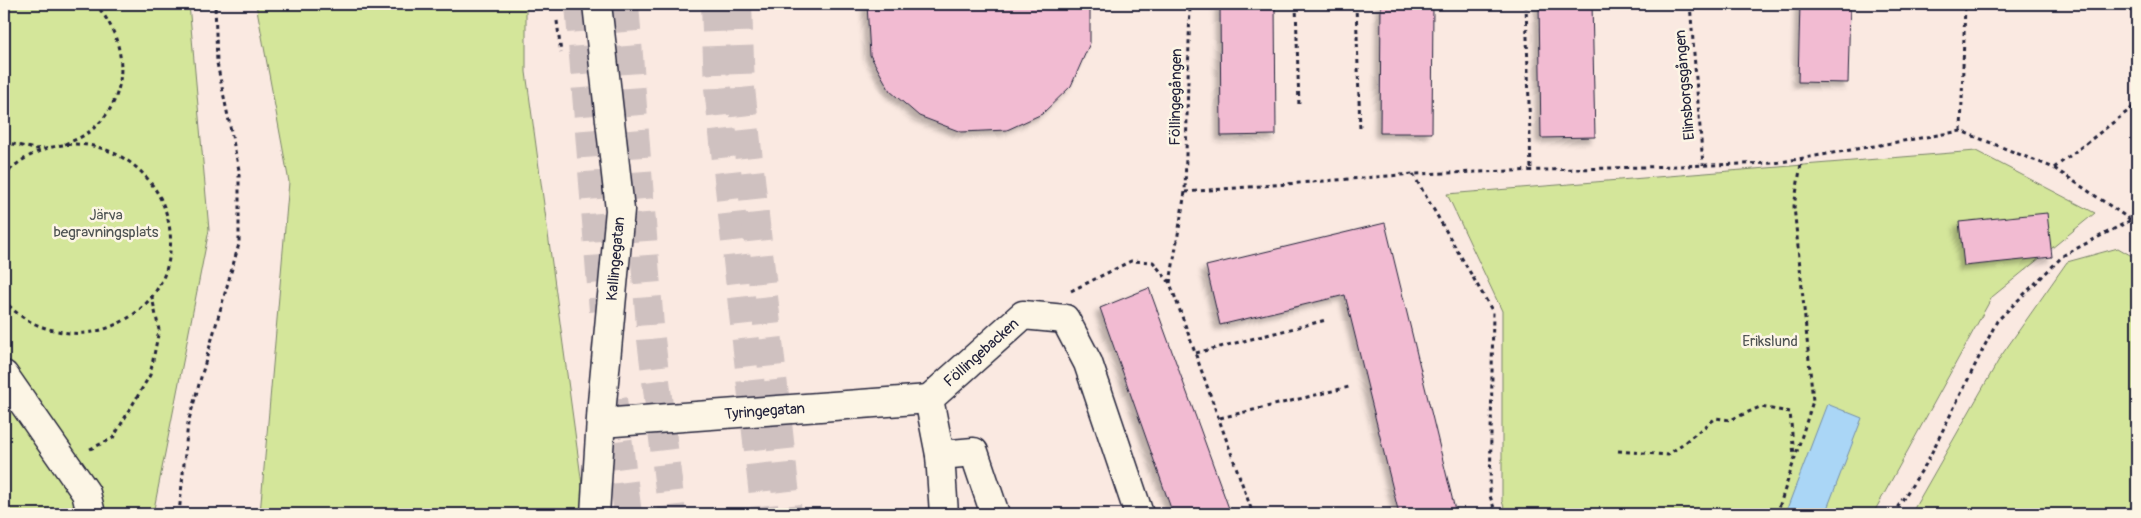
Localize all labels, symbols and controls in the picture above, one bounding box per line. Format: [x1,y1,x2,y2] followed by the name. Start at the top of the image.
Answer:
[1671,29,1699,141] street label: Elinsborgsgången
[1166,48,1186,146] street label: Föllingegången
[53,206,159,242] park label: Järva begravningsplats
[602,216,629,302] street label: Kallingegatan
[940,314,1023,391] street label: Föllingebacken
[1742,332,1798,351] park label: Erikslund
[724,399,806,423] street label: Tyringegatan

